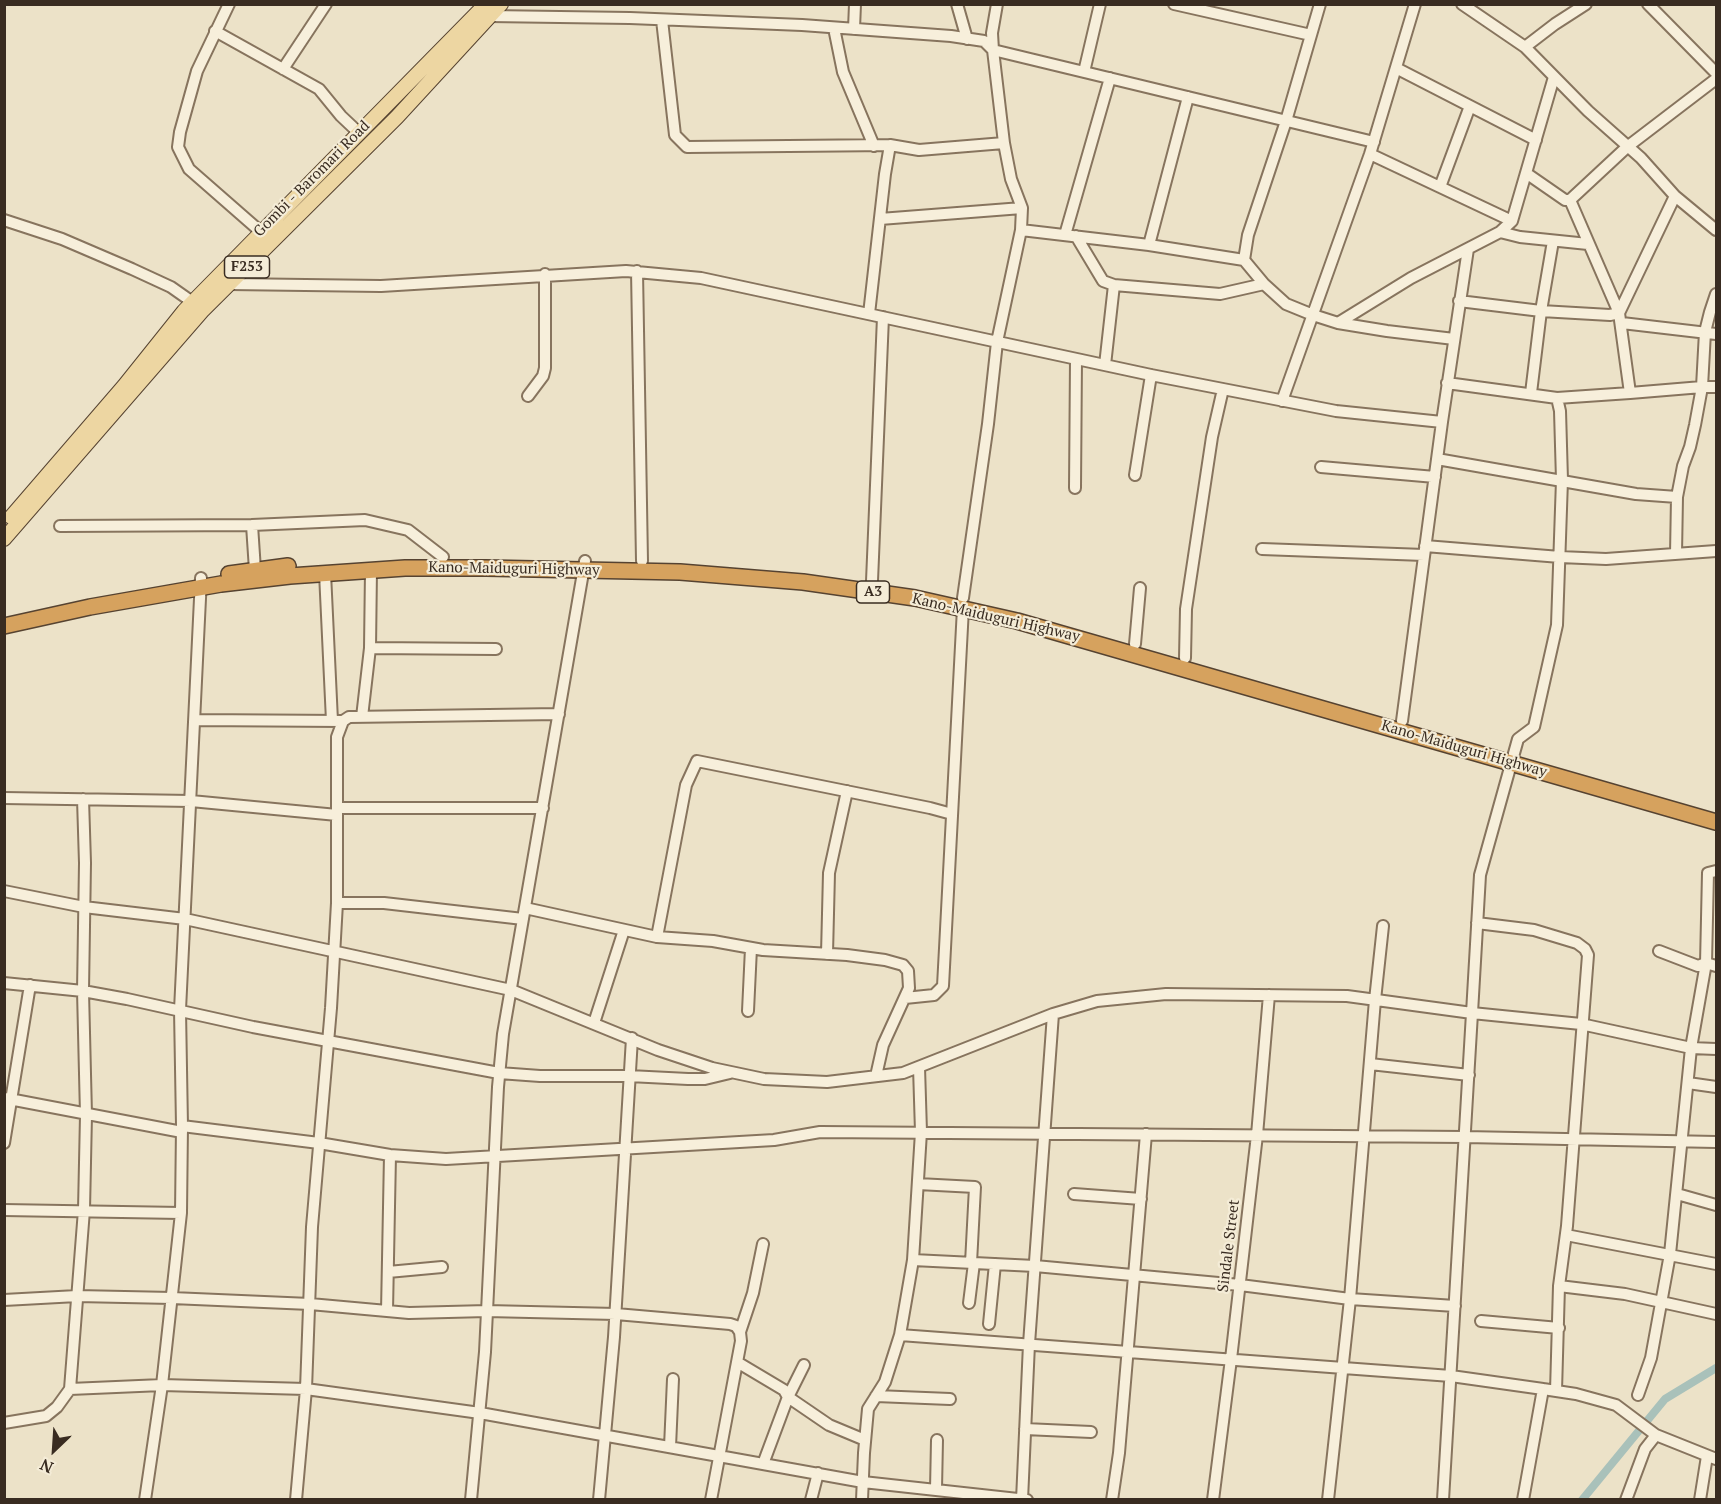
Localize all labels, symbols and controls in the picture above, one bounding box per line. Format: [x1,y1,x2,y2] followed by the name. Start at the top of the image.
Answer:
[250,117,374,241] street label: Gombi - Baromari Road
[224,256,270,278] road number: F253
[428,559,600,579] street label: Kano-Maiduguri Highway
[856,581,890,603] road number: A3
[910,590,1082,646] street label: Kano-Maiduguri Highway
[1379,717,1549,781] street label: Kano-Maiduguri Highway
[1214,1199,1244,1293] street label: Sindale Street
[24,1420,84,1480] north arrow
[36,1454,57,1479] text: N

